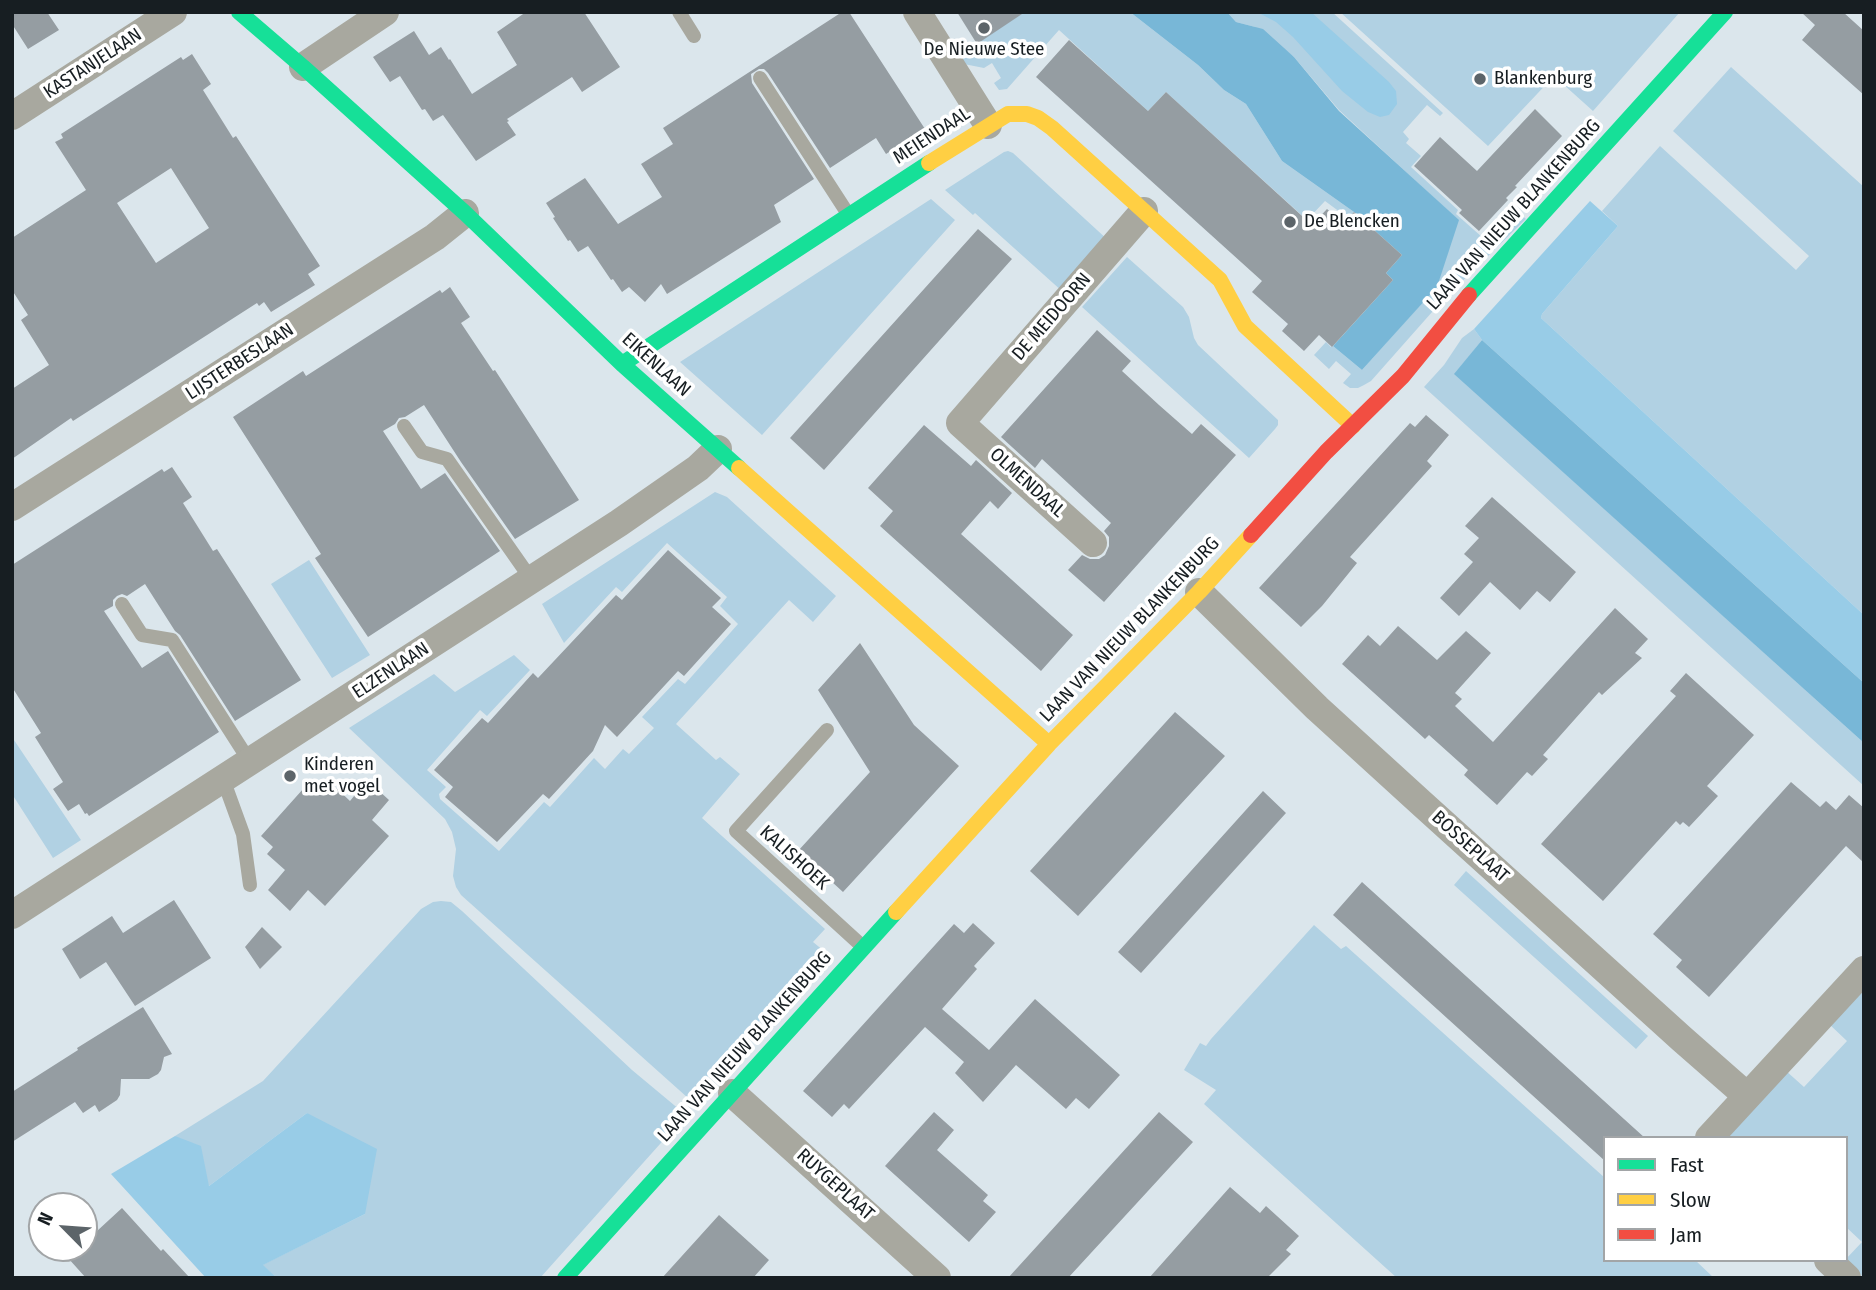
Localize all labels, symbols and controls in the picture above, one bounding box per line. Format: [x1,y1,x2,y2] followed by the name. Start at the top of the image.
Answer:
[976,20,992,36] marker: De Nieuwe Stee
[40,24,146,104] street label: KASTANJELAAN
[924,39,1044,61] place label: De Nieuwe Stee
[1494,68,1592,90] place label: Blankenburg
[1472,71,1488,87] marker: Blankenburg
[889,103,975,169] street label: MEIENDAAL
[1422,115,1606,315] street label: LAAN VAN NIEUW BLANKENBURG
[1304,211,1400,233] place label: De Blencken
[1282,214,1298,230] marker: De Blencken
[1008,269,1096,365] street label: DE MEIDOORN
[182,319,298,405] street label: LIJSTERBESLAAN
[617,328,695,402] street label: EIKENLAAN
[985,443,1069,523] street label: OLMENDAAL
[1035,533,1225,727] street label: LAAN VAN NIEUW BLANKENBURG
[348,638,434,704] street label: ELZENLAAN
[304,754,380,798] place label: Kinderen met vogel
[282,768,298,784] marker: Kinderen met vogel
[1427,806,1513,888] street label: BOSSEPLAAT
[755,821,833,895] street label: KALISHOEK
[653,947,837,1147] street label: LAAN VAN NIEUW BLANKENBURG
[1603,1136,1848,1262] legend
[792,1144,878,1226] street label: RUYGEPLAAT
[1670,1152,1704,1178] text: Fast
[1670,1187,1711,1213] text: Slow
[28,1192,98,1262] north arrow
[32,1209,58,1229] text: N
[1670,1222,1702,1248] text: Jam

